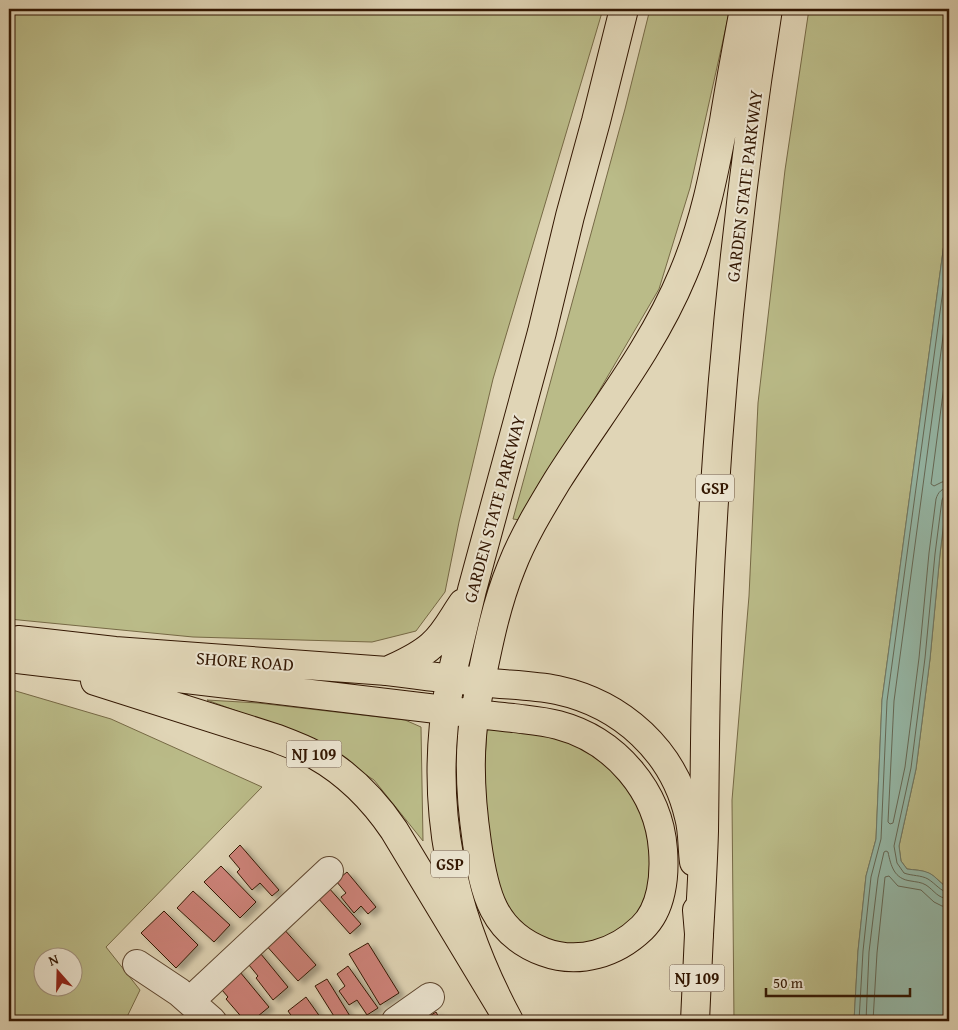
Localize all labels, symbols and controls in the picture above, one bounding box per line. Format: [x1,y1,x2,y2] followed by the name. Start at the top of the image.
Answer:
[719,88,769,284] street label: GARDEN STATE PARKWAY
[456,412,532,606] street label: GARDEN STATE PARKWAY
[696,474,734,502] road number: GSP
[195,644,295,678] street label: SHORE ROAD
[286,741,342,768] road number: NJ 109
[431,851,469,878] road number: GSP
[32,948,82,998] north arrow
[46,949,62,971] text: N
[670,964,724,991] road number: NJ 109
[766,965,909,997] scale bar
[773,972,804,993] text: 50 m

